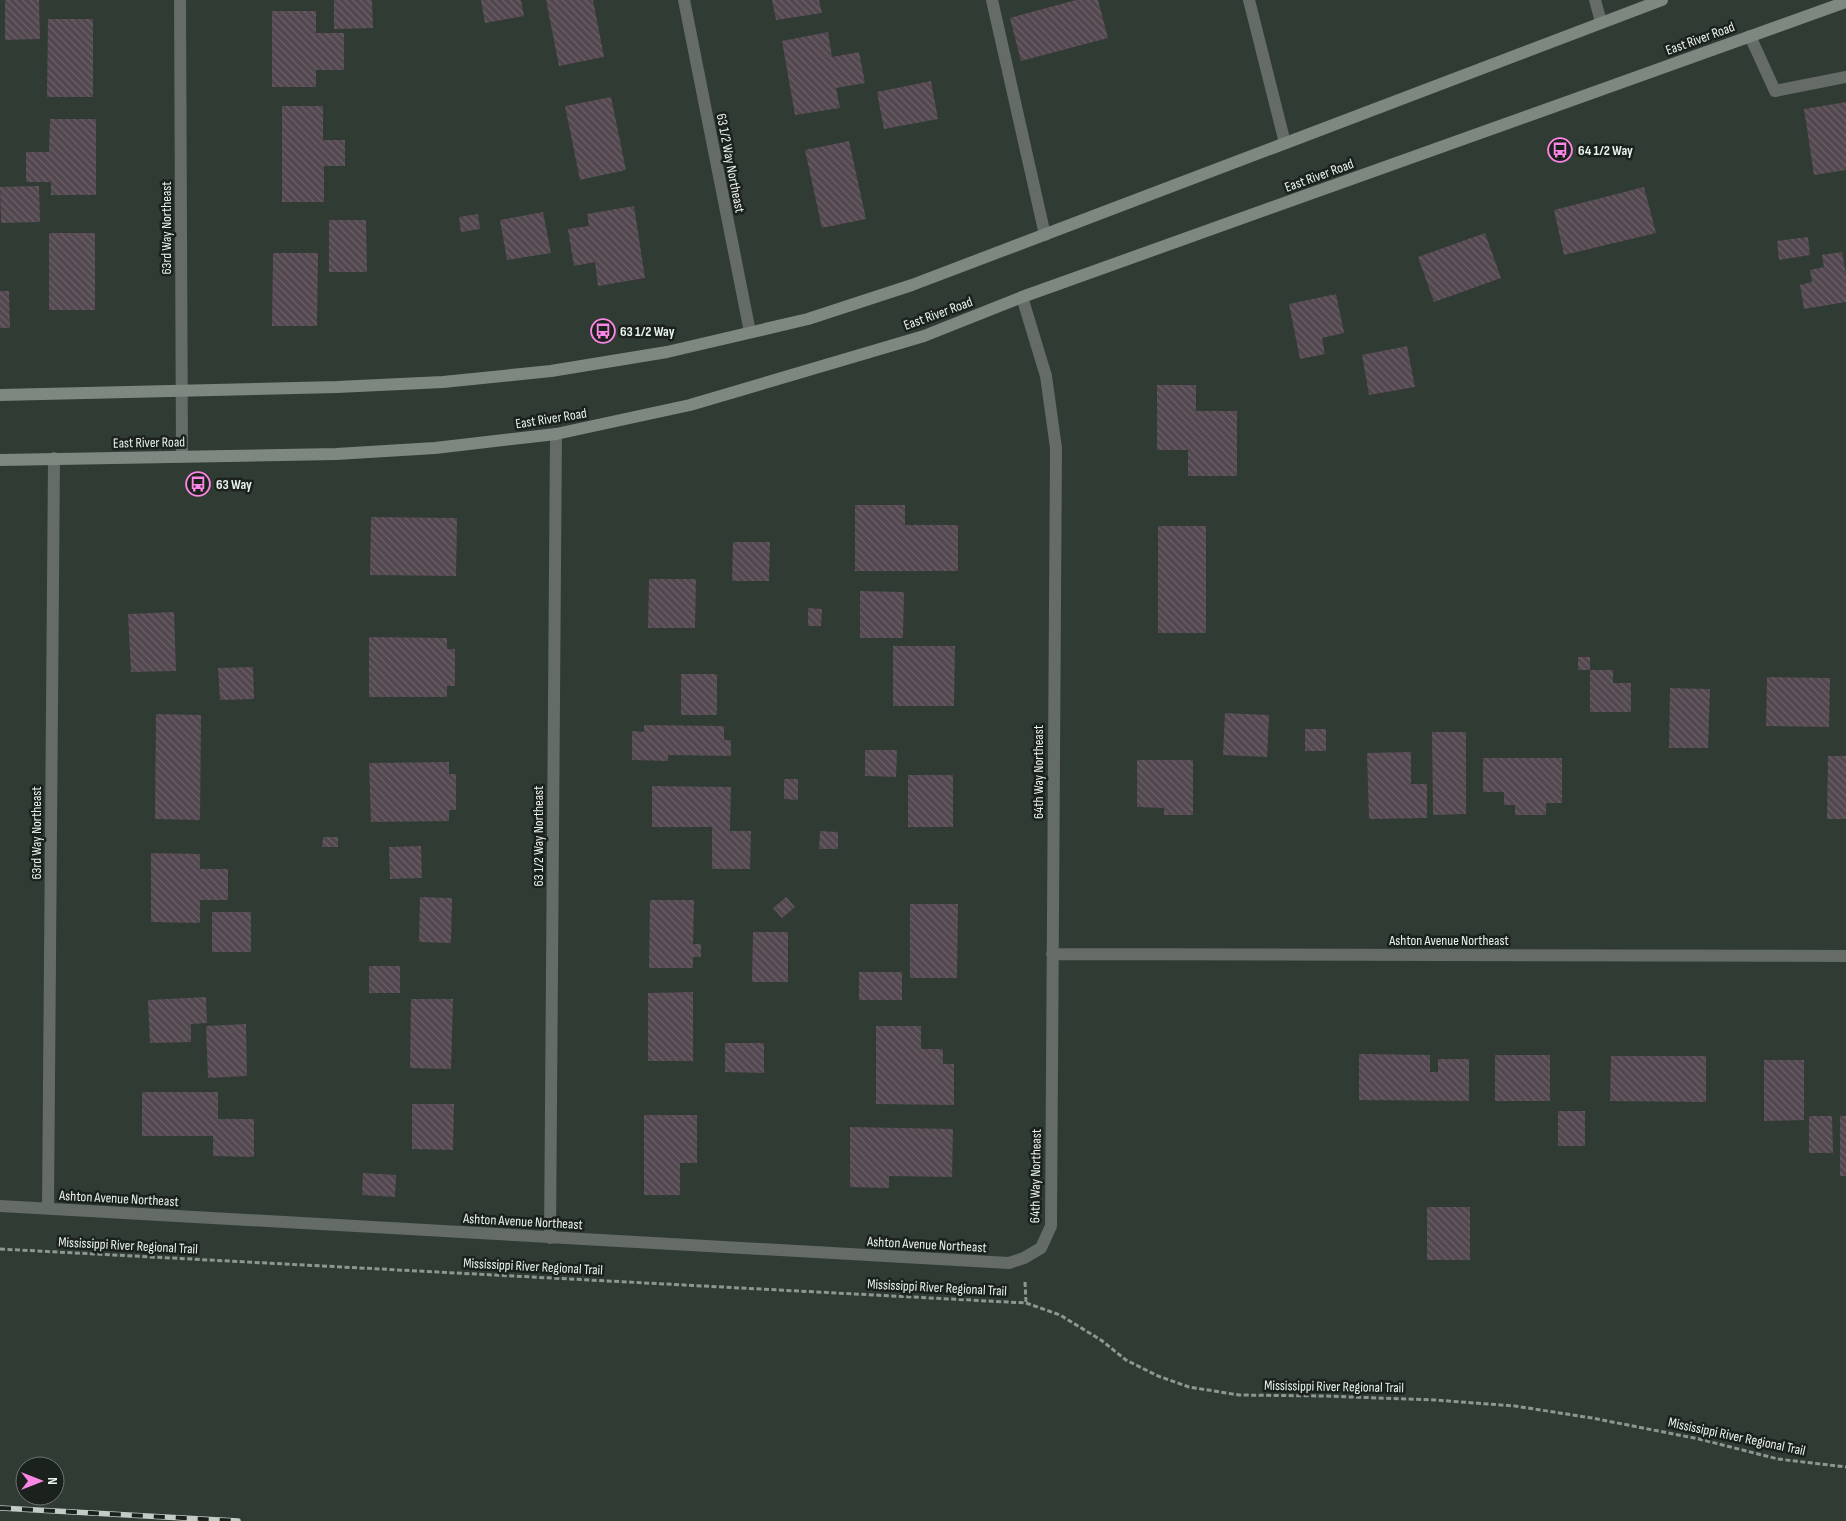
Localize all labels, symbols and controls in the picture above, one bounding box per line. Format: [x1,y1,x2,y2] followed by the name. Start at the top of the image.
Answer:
[1663,18,1737,59] street label: East River Road
[713,112,748,214] street label: 63 1/2 Way Northeast
[1547,137,1573,163] bus stop icon: 64 1/2 Way
[1578,142,1633,159] place label: 64 1/2 Way
[1282,155,1356,196] street label: East River Road
[158,181,175,275] street label: 63rd Way Northeast
[901,293,975,334] street label: East River Road
[590,318,616,344] bus stop icon: 63 1/2 Way
[620,323,675,340] place label: 63 1/2 Way
[514,404,588,433] street label: East River Road
[113,433,185,452] street label: East River Road
[185,471,211,497] bus stop icon: 63 Way
[216,476,252,493] place label: 63 Way
[1030,725,1047,819] street label: 64th Way Northeast
[28,786,45,880] street label: 63rd Way Northeast
[530,786,547,886] street label: 63 1/2 Way Northeast
[1388,932,1509,949] street label: Ashton Avenue Northeast
[1026,1129,1045,1223] street label: 64th Way Northeast
[58,1187,179,1210] street label: Ashton Avenue Northeast
[462,1210,583,1233] street label: Ashton Avenue Northeast
[58,1233,198,1258] street label: Mississippi River Regional Trail
[866,1233,987,1256] street label: Ashton Avenue Northeast
[463,1254,603,1279] street label: Mississippi River Regional Trail
[867,1275,1007,1300] street label: Mississippi River Regional Trail
[1264,1377,1404,1396] street label: Mississippi River Regional Trail
[1667,1414,1807,1459] street label: Mississippi River Regional Trail
[15,1456,65,1506] north arrow
[44,1477,61,1485] text: N

